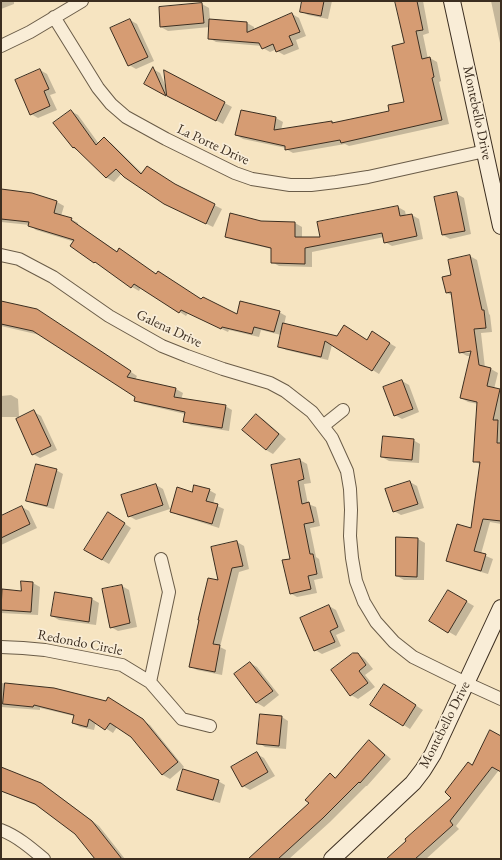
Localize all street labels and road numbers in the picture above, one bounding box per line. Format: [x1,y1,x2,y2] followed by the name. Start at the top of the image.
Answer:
[459,65,495,161] street label: Montebello Drive
[174,121,252,169] street label: La Porte Drive
[134,307,204,351] street label: Galena Drive
[36,627,124,659] street label: Redondo Circle
[416,679,474,771] street label: Montebello Drive

